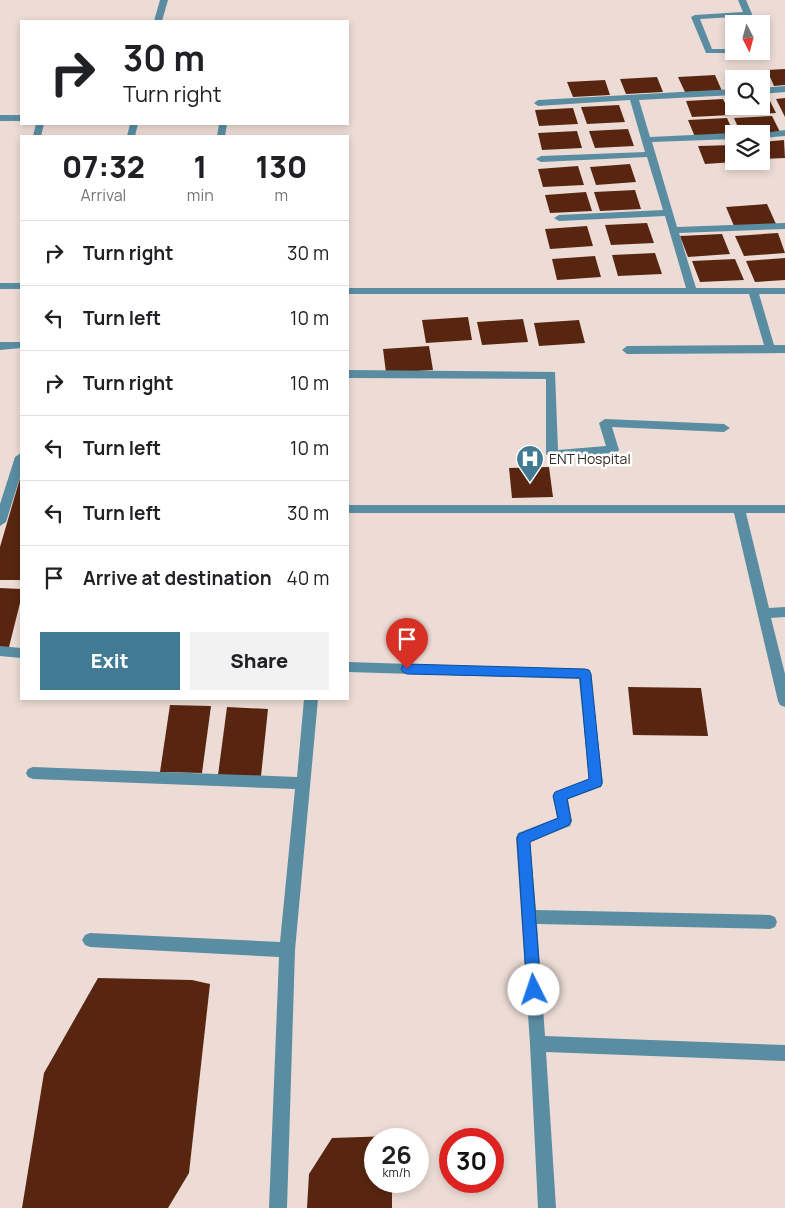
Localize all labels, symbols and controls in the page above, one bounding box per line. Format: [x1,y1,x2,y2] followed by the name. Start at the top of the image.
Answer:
[725,15,770,60] north arrow
[725,15,770,170] map controls
[123,34,205,82] text: 30 m
[40,40,105,105] icon: right
[725,70,770,115] button: search
[123,79,221,109] text: Turn right
[725,125,770,170] button: layers
[62,146,145,187] text: 07:32
[193,146,207,187] text: 1
[256,146,307,187] text: 130
[81,184,126,206] text: Arrival
[187,184,214,206] text: min
[275,184,288,206] text: m
[40,239,68,267] icon: right
[83,240,173,266] text: Turn right
[287,240,329,266] text: 30 m
[40,304,68,332] icon: left
[83,305,161,331] text: Turn left
[290,305,329,331] text: 10 m
[40,369,68,397] icon: right
[83,370,173,396] text: Turn right
[290,370,329,396] text: 10 m
[40,434,68,462] icon: left
[83,435,161,461] text: Turn left
[290,435,329,461] text: 10 m
[515,444,545,483] hospital icon: ENT Hospital
[549,449,631,468] place label: ENT Hospital
[40,499,68,527] icon: left
[83,500,161,526] text: Turn left
[287,500,329,526] text: 30 m
[40,564,68,592] icon: arrive
[83,565,272,591] text: Arrive at destination
[287,565,329,591] text: 40 m
[386,618,428,669] pin
[393,625,421,653] icon: arrive
[40,632,180,690] button: Exit
[190,632,329,690] button: Share
[507,963,559,1015] position arrow
[439,1128,504,1193] speed limit sign: 30
[381,1137,412,1172] text: 26
[383,1164,410,1181] text: km/h

